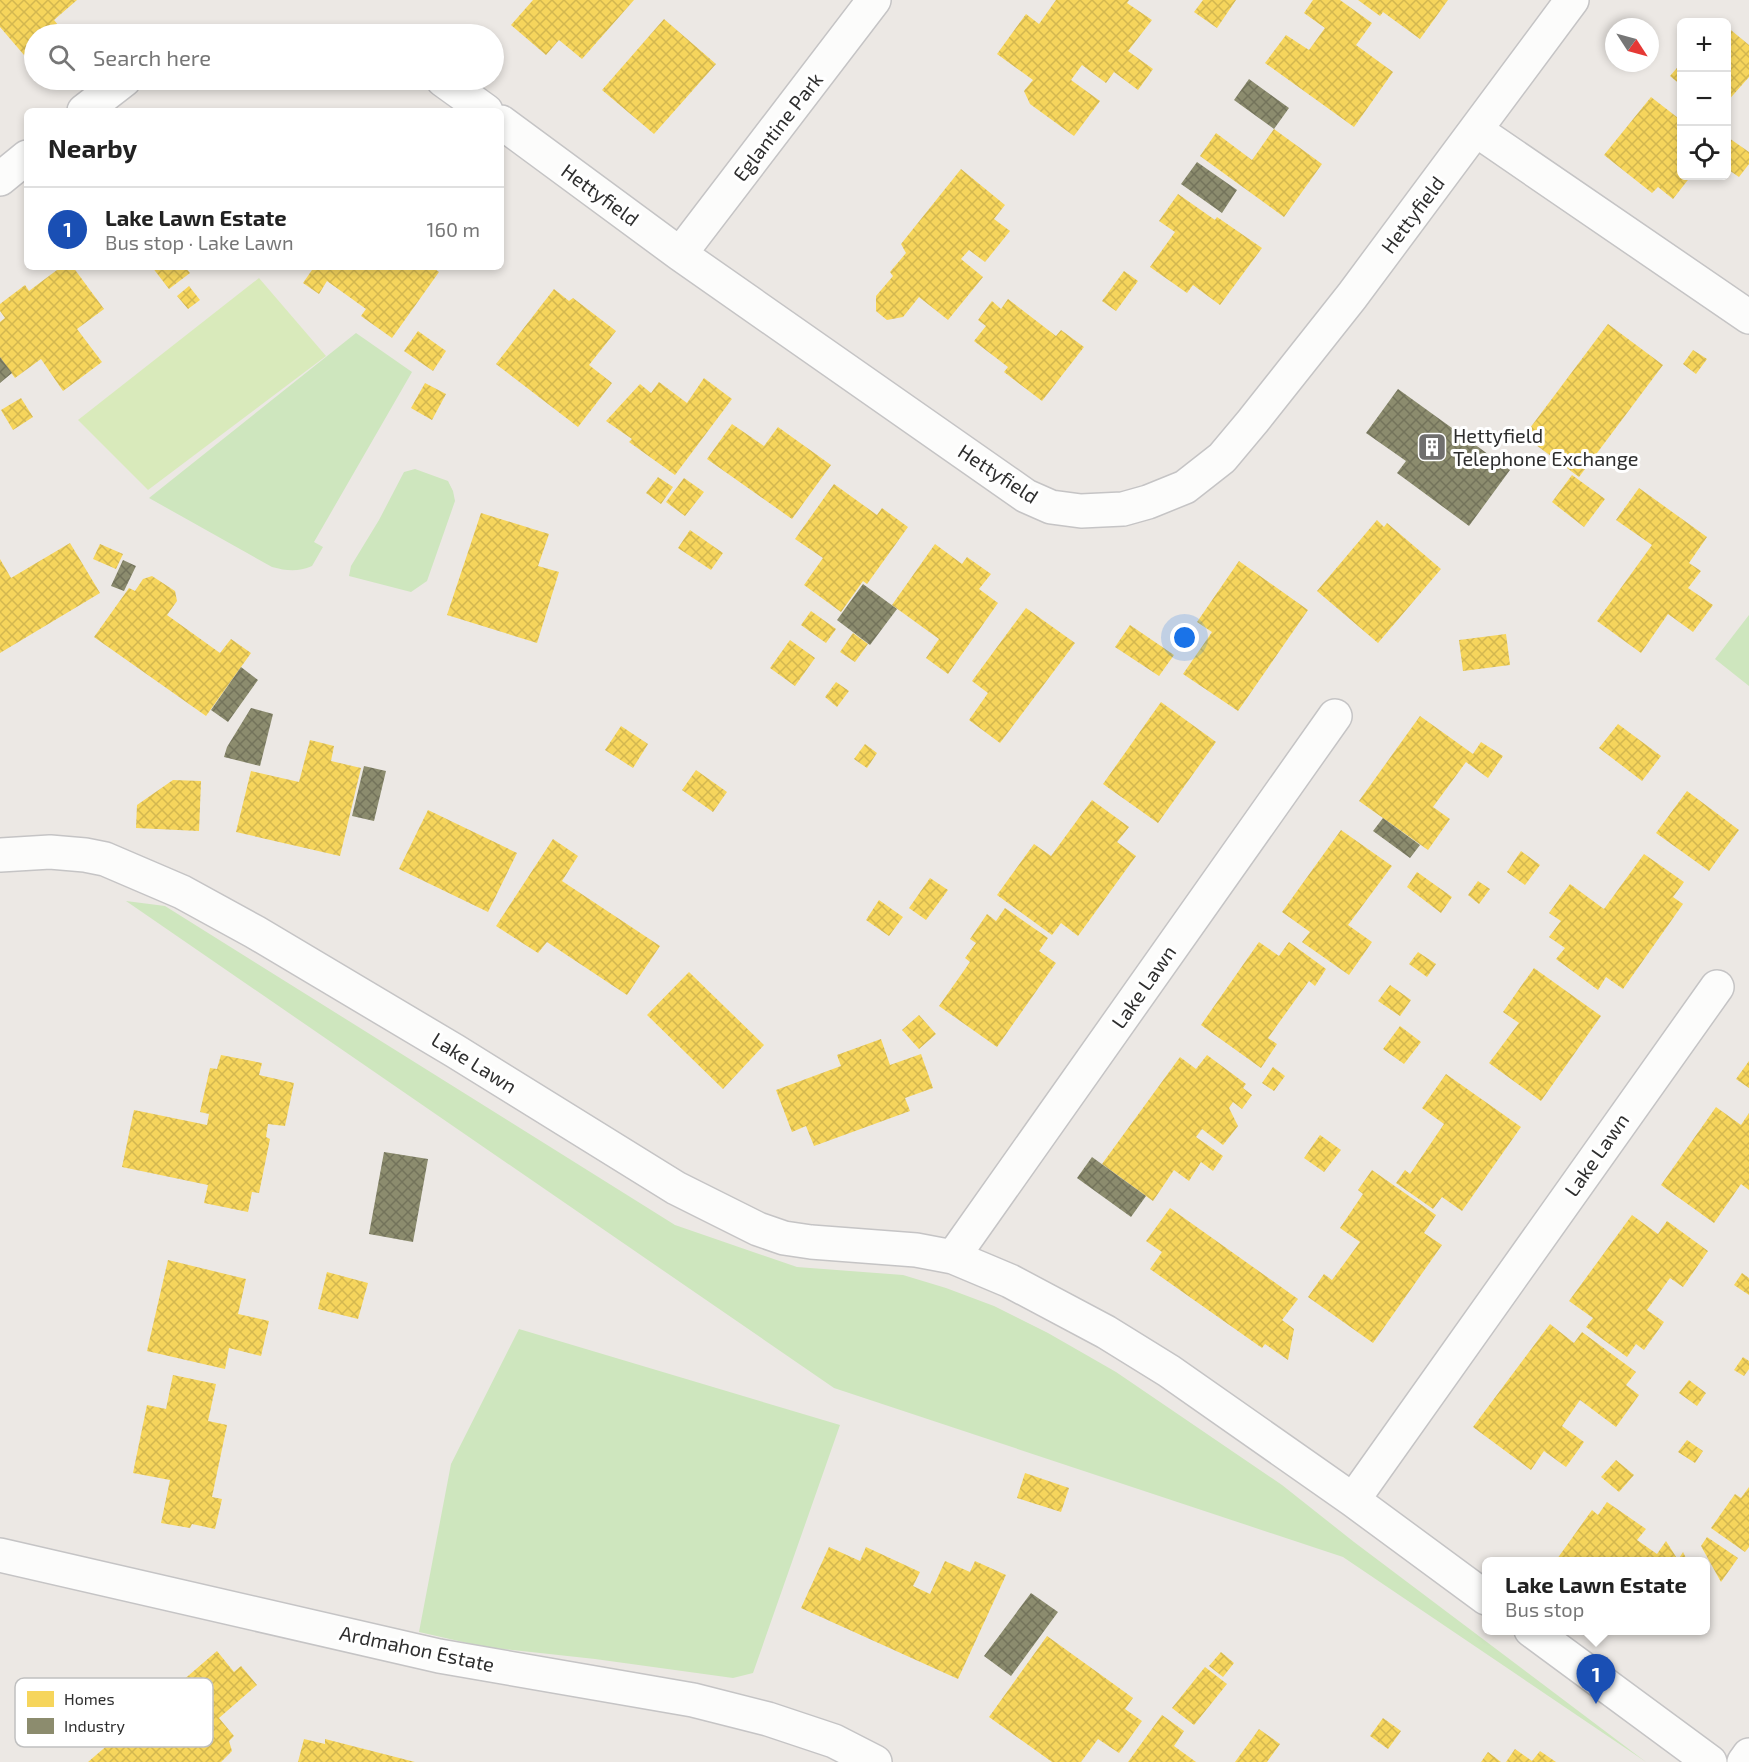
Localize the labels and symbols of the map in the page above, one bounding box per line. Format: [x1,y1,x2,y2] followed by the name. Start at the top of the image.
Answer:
[1605,18,1659,72] north arrow
[727,67,827,185] street label: Eglantine Park
[557,158,644,230] street label: Hettyfield
[1375,171,1449,258] street label: Hettyfield
[1453,423,1639,470] place label: Hettyfield Telephone Exchange
[1416,431,1448,463] building icon: Hettyfield Telephone Exchange
[954,439,1043,508] street label: Hettyfield
[1170,623,1199,652] your location
[1106,940,1180,1033] street label: Lake Lawn
[428,1027,521,1098] street label: Lake Lawn
[1559,1108,1633,1201] street label: Lake Lawn
[338,1620,497,1676] street label: Ardmahon Estate
[1576,1654,1616,1704] pin: 1
[15,1678,213,1747] legend
[64,1689,115,1708] text: Homes
[64,1716,125,1735] text: Industry

